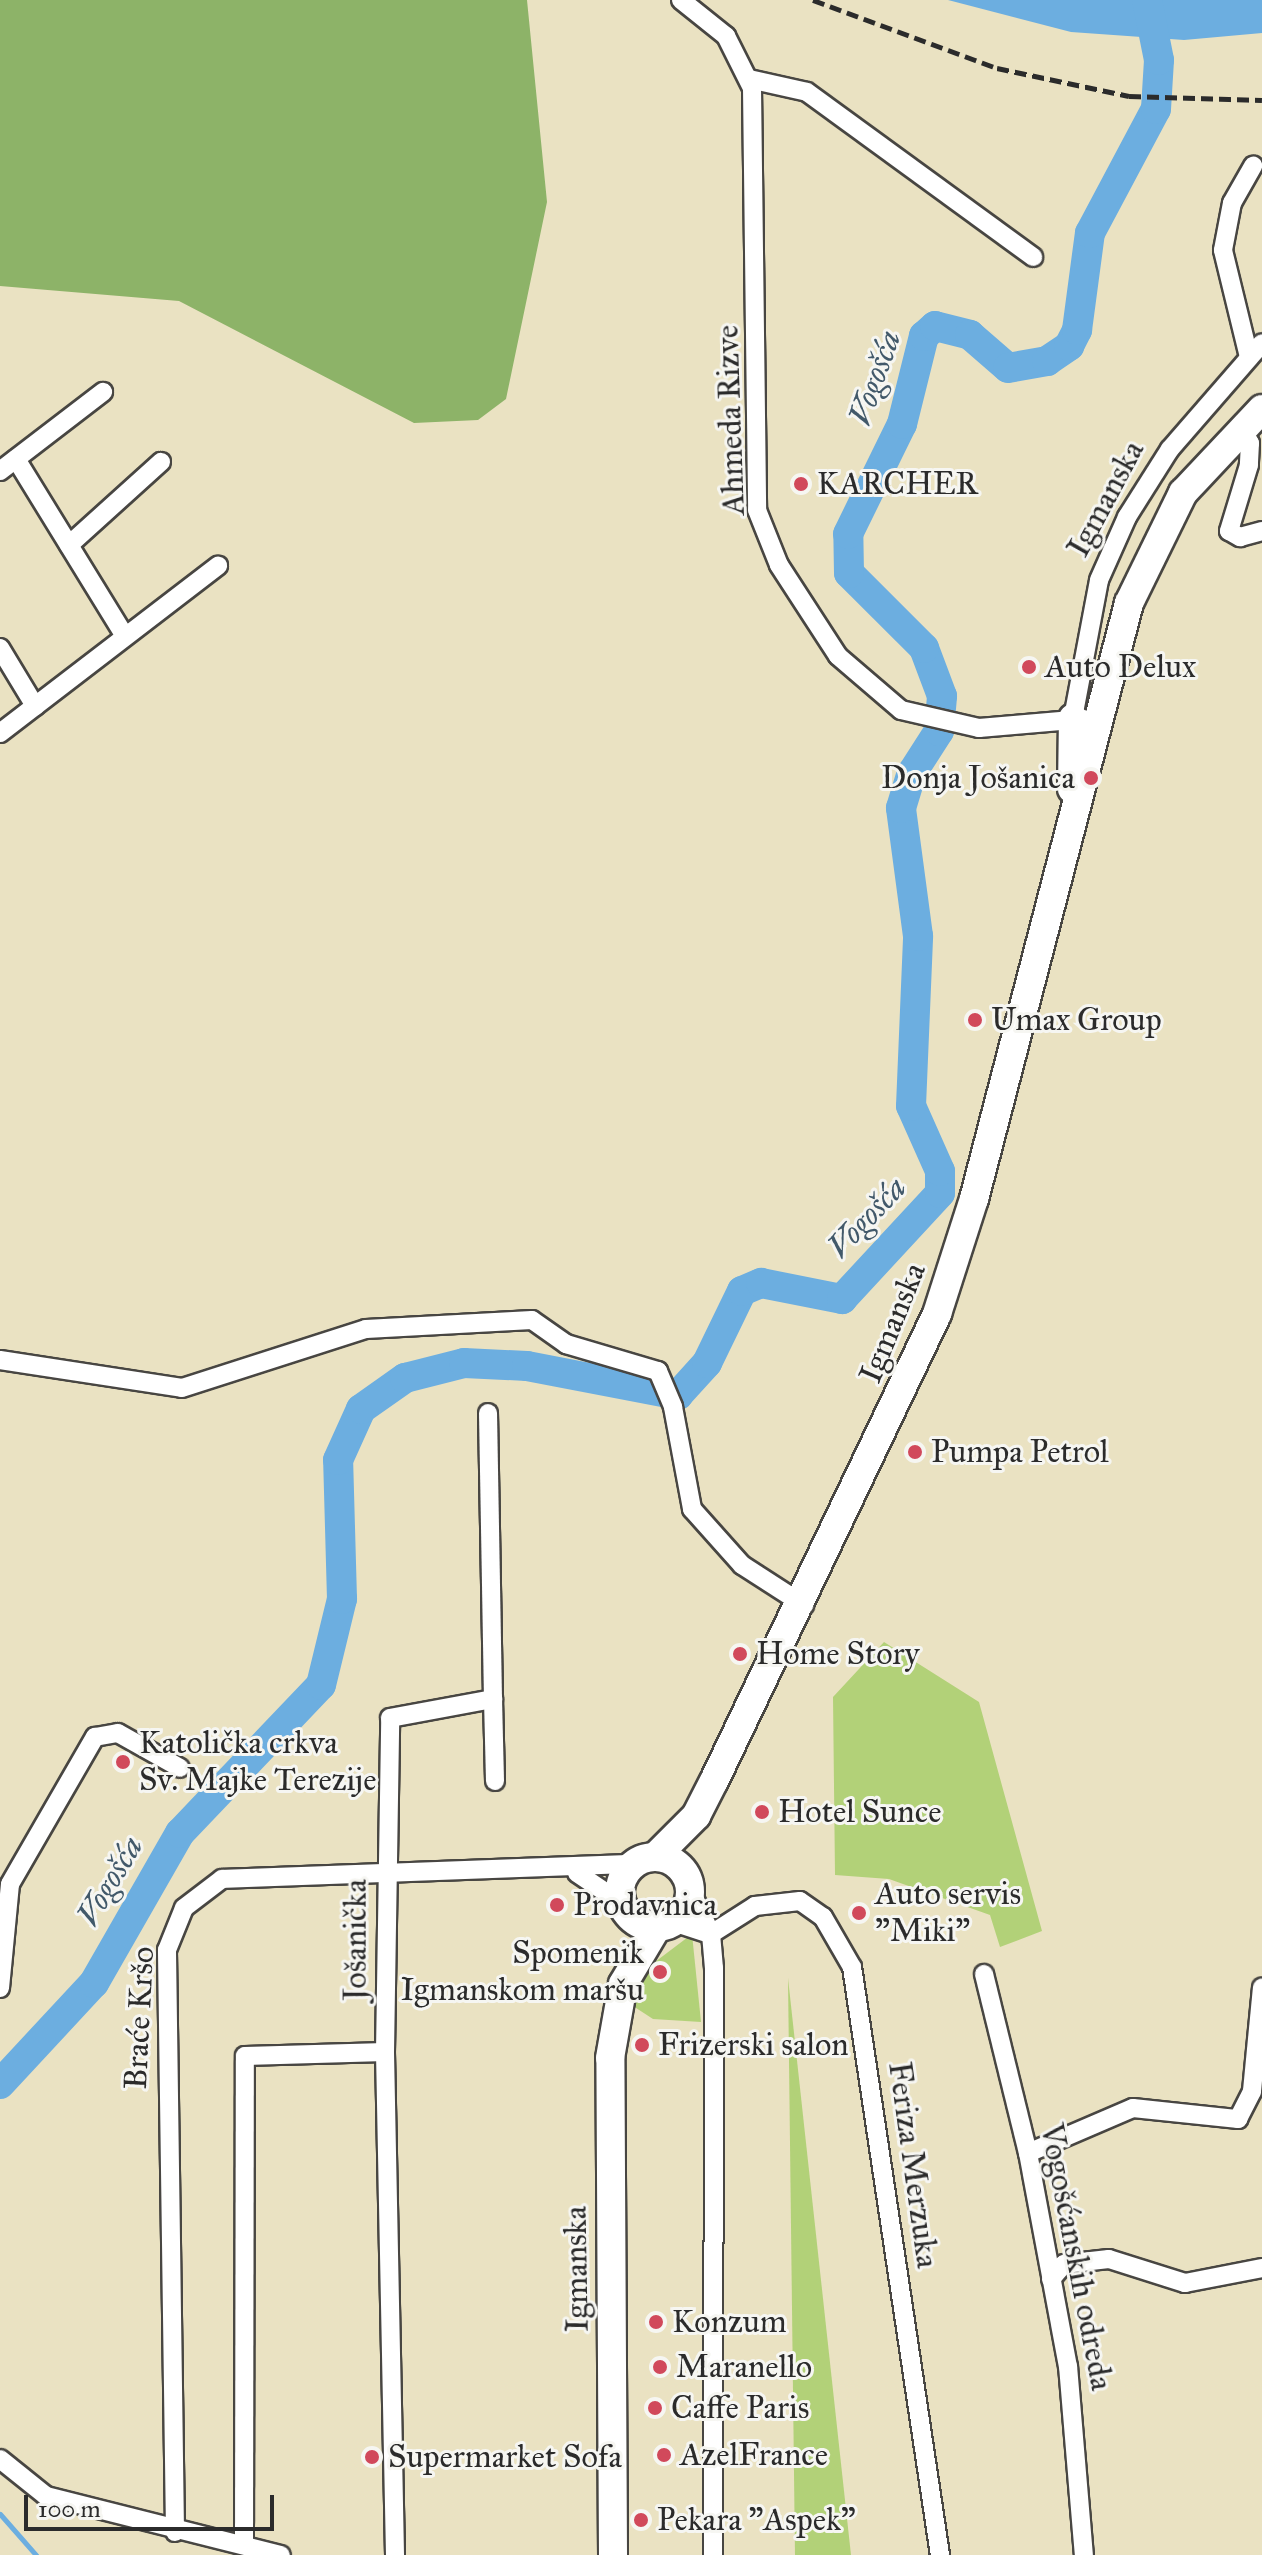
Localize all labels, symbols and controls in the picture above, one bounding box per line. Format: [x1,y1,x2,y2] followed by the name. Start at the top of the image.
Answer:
[708,324,754,516] street label: Ahmeda Rizve
[839,325,909,431] water label: Vogošća
[1059,434,1153,564] street label: Igmanska
[817,465,978,503] place label: KARCHER
[792,475,810,493] marker: KARCHER
[1045,648,1196,686] place label: Auto Delux
[1020,658,1038,676] marker: Auto Delux
[881,759,1075,797] place label: Donja Jošanica
[1082,769,1100,787] marker: Donja Jošanica
[991,1001,1162,1039] place label: Umax Group
[966,1011,984,1029] marker: Umax Group
[818,1167,914,1267] water label: Vogošća
[852,1257,934,1389] street label: Igmanska
[931,1433,1109,1471] place label: Pumpa Petrol
[906,1443,924,1461] marker: Pumpa Petrol
[756,1635,920,1673] place label: Home Story
[731,1645,749,1663] marker: Home Story
[139,1725,376,1800] place label: Katolička crkva Sv. Majke Terezije
[114,1753,132,1771] marker: Katolička crkva Sv. Majke Terezije
[778,1793,941,1831] place label: Hotel Sunce
[753,1803,771,1821] marker: Hotel Sunce
[67,1828,151,1934] water label: Vogošća
[875,1876,1021,1951] place label: Auto servis "Miki"
[337,1879,375,2001] street label: Jošanička
[573,1886,717,1924] place label: Prodavnica
[548,1896,566,1914] marker: Prodavnica
[850,1904,868,1922] marker: Auto servis "Miki"
[401,1935,644,2010] place label: Spomenik Igmanskom maršu
[117,1946,163,2090] street label: Braće Kršo
[651,1963,669,1981] marker: Spomenik Igmanskom maršu
[658,2026,849,2064] place label: Frizerski salon
[633,2036,651,2054] marker: Frizerski salon
[880,2059,946,2271] street label: Feriza Merzuka
[1031,2120,1121,2394] street label: Vogošćanskih odreda
[557,2206,597,2332] street label: Igmanska
[672,2303,787,2341] place label: Konzum
[647,2313,665,2331] marker: Konzum
[676,2348,812,2386] place label: Maranello
[651,2358,669,2376] marker: Maranello
[671,2389,809,2427] place label: Caffe Paris
[646,2399,664,2417] marker: Caffe Paris
[680,2436,828,2474] place label: AzelFrance
[388,2438,622,2476] place label: Supermarket Sofa
[655,2446,673,2464] marker: AzelFrance
[363,2448,381,2466] marker: Supermarket Sofa
[28,2479,278,2529] scale bar
[38,2494,101,2524] text: 100 m
[657,2501,856,2539] place label: Pekara "Aspek"
[632,2511,650,2529] marker: Pekara "Aspek"

